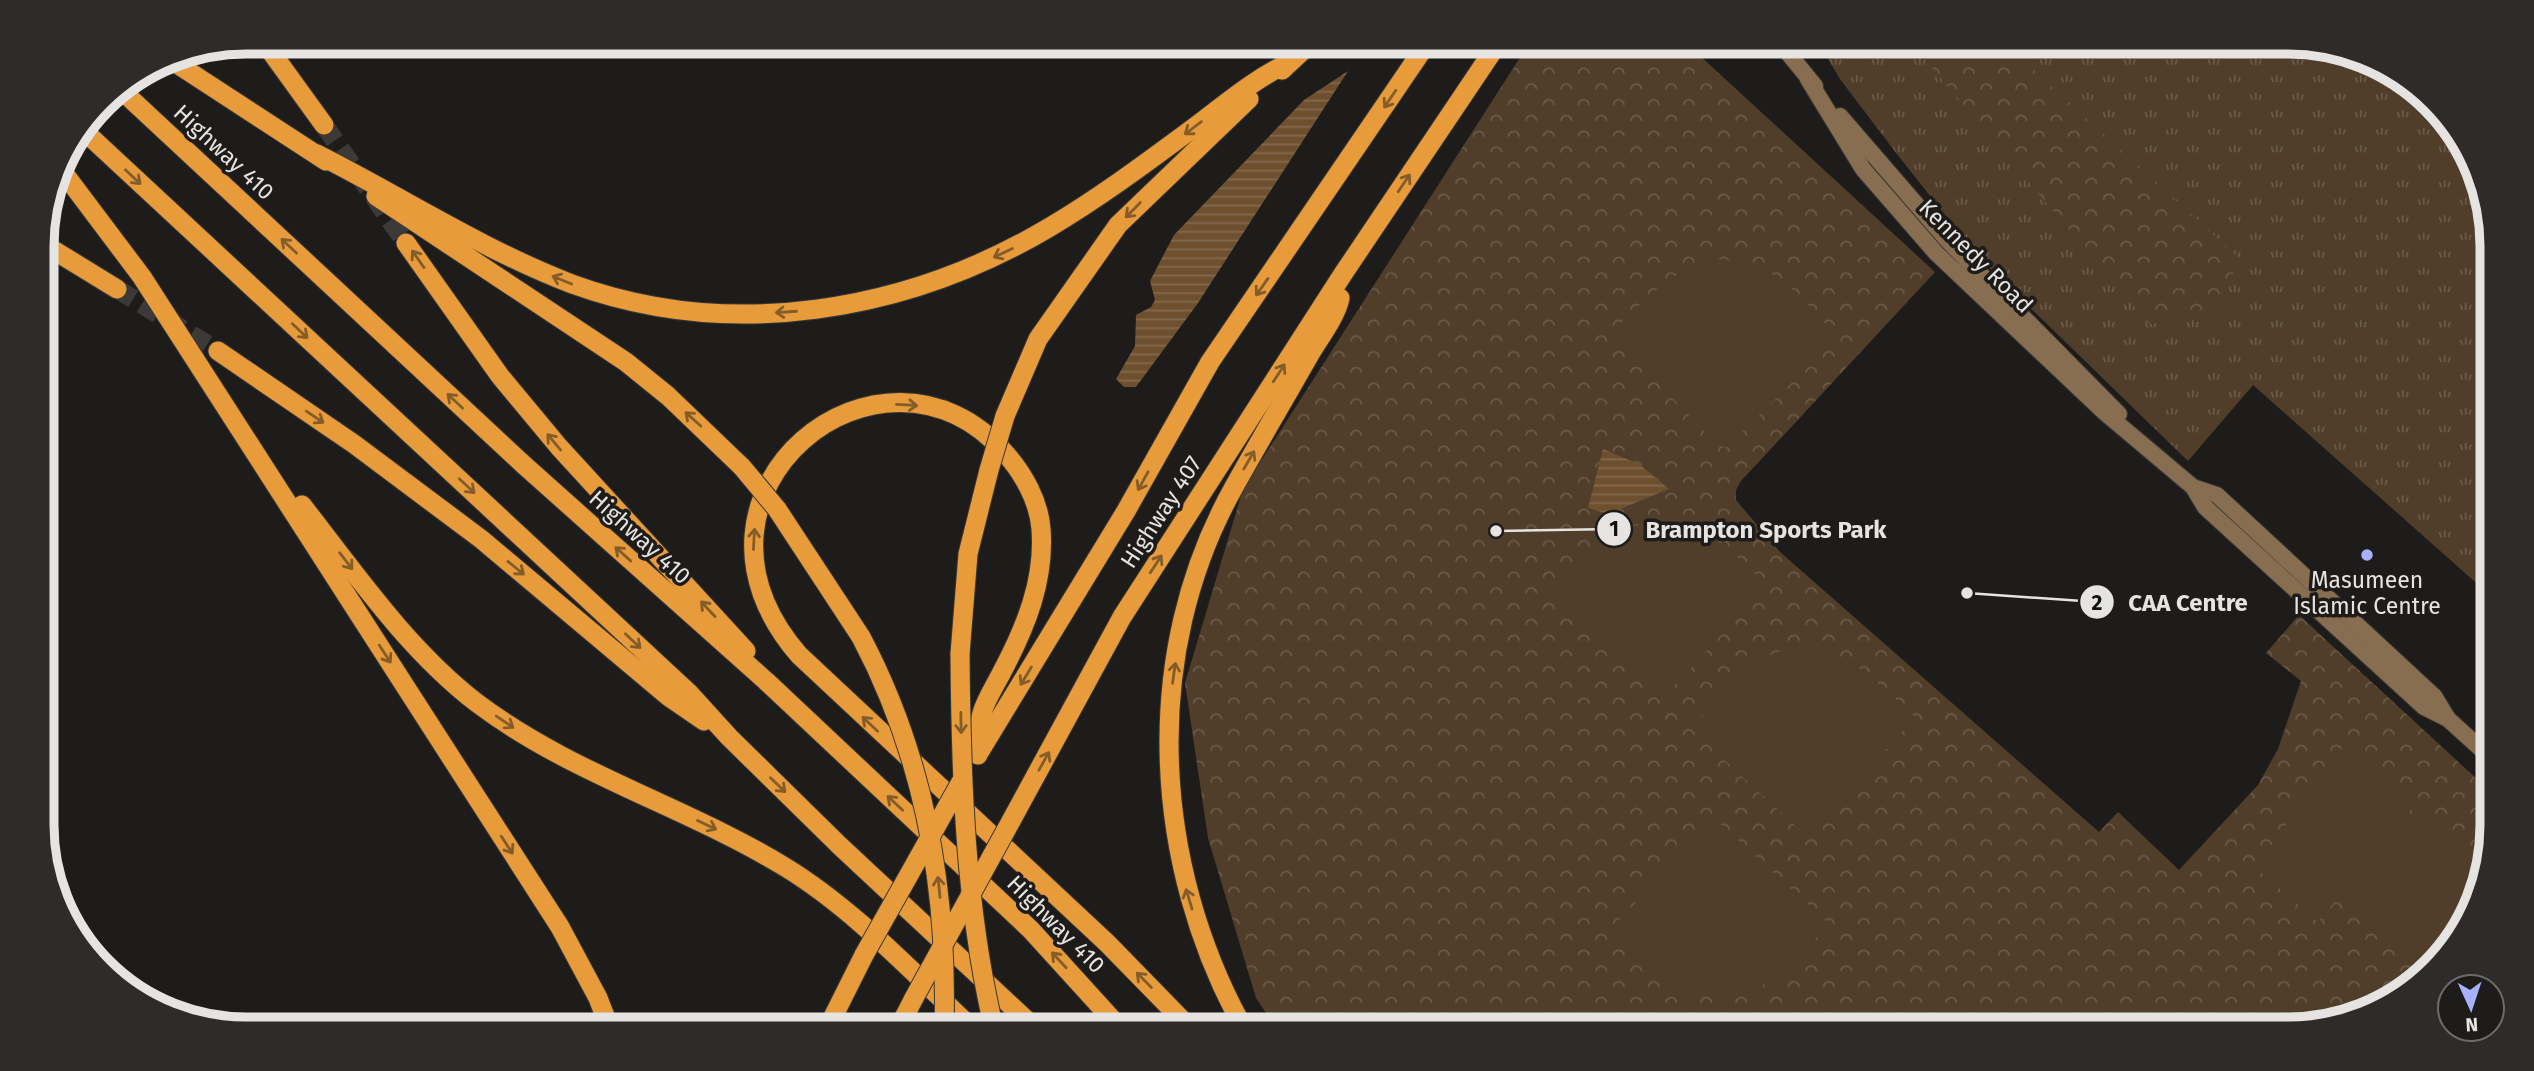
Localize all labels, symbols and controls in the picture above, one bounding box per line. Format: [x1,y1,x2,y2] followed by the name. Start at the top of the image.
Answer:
[1382,89,1397,108] one-way arrow
[168,98,280,206] street label: Highway 410
[1184,120,1203,135] one-way arrow
[124,168,141,185] one-way arrow
[1398,173,1412,193] one-way arrow
[1913,193,2039,319] street label: Kennedy Road
[1125,201,1142,218] one-way arrow
[281,237,298,254] one-way arrow
[993,247,1014,260] one-way arrow
[411,250,425,269] one-way arrow
[552,272,574,285] one-way arrow
[1255,277,1269,296] one-way arrow
[774,306,797,319] one-way arrow
[291,323,308,340] one-way arrow
[1273,363,1287,383] one-way arrow
[447,392,464,409] one-way arrow
[895,399,918,412] one-way arrow
[305,410,324,424] one-way arrow
[684,411,702,427] one-way arrow
[546,433,562,451] one-way arrow
[1114,451,1208,573] street label: Highway 407
[1242,451,1256,471] one-way arrow
[1136,470,1150,490] one-way arrow
[458,478,476,494] one-way arrow
[583,484,697,590] street label: Highway 410
[1597,507,1901,552] callout: Brampton Sports Park
[1609,516,1619,542] text: 1
[1645,516,1887,544] text: Brampton Sports Park
[748,529,761,551] one-way arrow
[615,546,632,563] one-way arrow
[2359,547,2375,563] marker: Masumeen Islamic Centre
[338,551,353,569] one-way arrow
[1149,555,1164,574] one-way arrow
[507,560,525,576] one-way arrow
[2293,566,2441,620] place label: Masumeen Islamic Centre
[2079,580,2262,625] callout: CAA Centre
[2128,589,2248,617] text: CAA Centre
[2092,590,2103,616] text: 2
[700,600,717,617] one-way arrow
[624,633,642,649] one-way arrow
[377,644,392,663] one-way arrow
[1167,662,1180,685] one-way arrow
[1019,665,1033,685] one-way arrow
[954,711,967,734] one-way arrow
[495,715,514,729] one-way arrow
[862,715,879,732] one-way arrow
[1037,752,1051,772] one-way arrow
[769,777,786,794] one-way arrow
[887,794,904,811] one-way arrow
[696,819,717,832] one-way arrow
[501,835,515,855] one-way arrow
[1001,869,1111,979] street label: Highway 410
[932,877,945,899] one-way arrow
[1182,888,1195,910] one-way arrow
[1050,952,1067,969] one-way arrow
[1135,971,1152,988] one-way arrow
[2436,973,2506,1043] north arrow
[2465,1013,2479,1036] text: N

